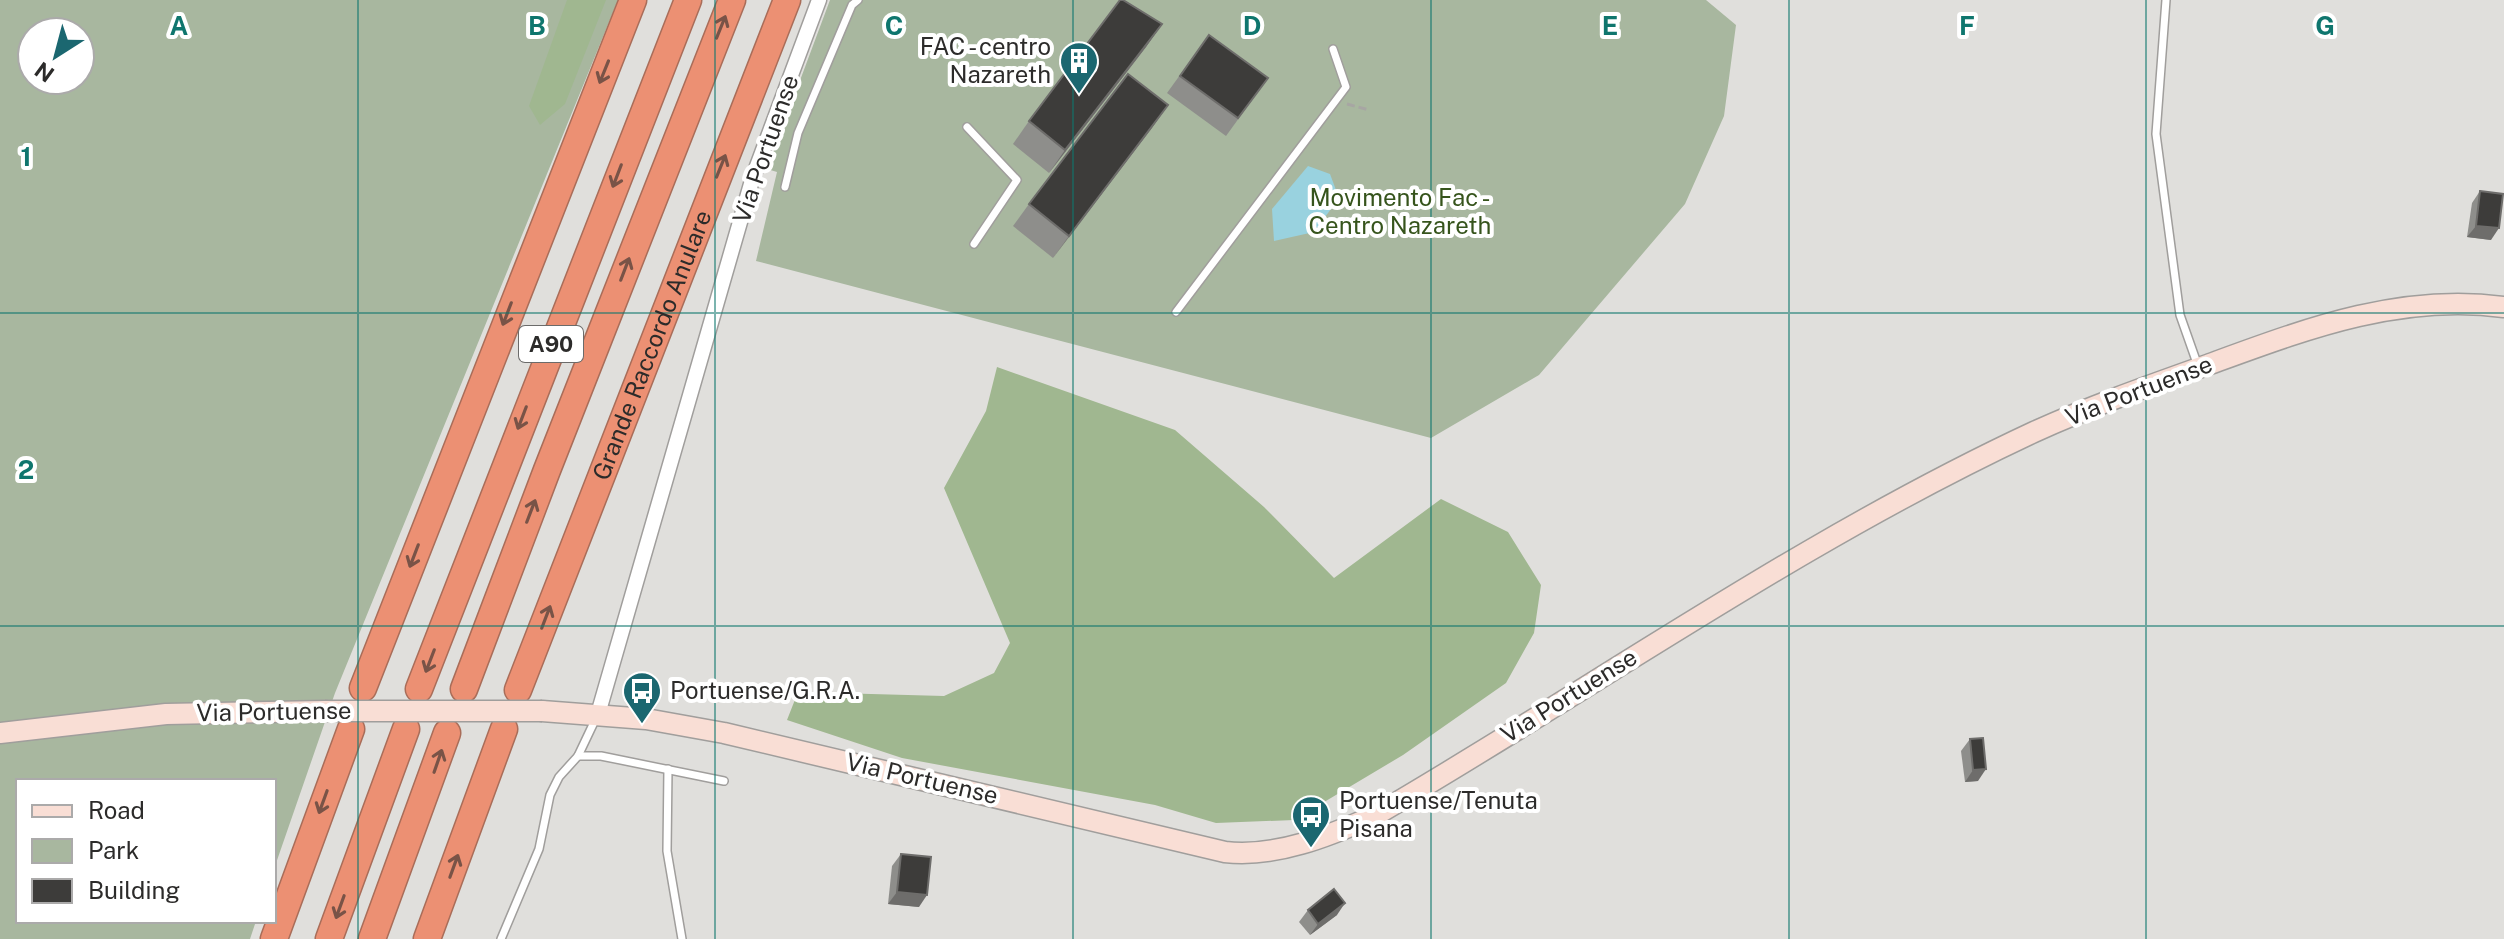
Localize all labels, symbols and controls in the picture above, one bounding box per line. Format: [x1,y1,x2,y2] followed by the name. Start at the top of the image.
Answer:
[170,10,189,41] text: A
[528,10,546,41] text: B
[885,10,903,41] text: C
[1243,10,1261,41] text: D
[1602,10,1618,41] text: E
[1959,10,1975,41] text: F
[2315,10,2335,41] text: G
[715,15,729,40] one-way arrow
[16,16,96,96] north arrow
[920,32,1051,88] place label: FAC - centro Nazareth
[1058,40,1100,95] building icon: FAC - centro Nazareth
[30,57,59,88] text: N
[596,59,610,84] one-way arrow
[727,71,804,227] street label: Via Portuense
[20,141,32,172] text: 1
[715,154,729,179] one-way arrow
[609,163,623,188] one-way arrow
[1309,183,1491,239] park label: Movimento Fac - Centro Nazareth
[586,206,717,484] street label: Grande Raccordo Anulare
[619,257,633,282] one-way arrow
[499,301,514,326] one-way arrow
[519,326,583,362] road number: A90
[2061,349,2216,431] street label: Via Portuense
[514,405,528,430] one-way arrow
[18,454,34,485] text: 2
[525,499,539,524] one-way arrow
[406,543,420,568] one-way arrow
[540,605,554,630] one-way arrow
[1495,642,1642,748] street label: Via Portuense
[422,649,436,673] one-way arrow
[621,670,663,725] bus stop icon: Portuense/G.R.A.
[670,676,860,704] place label: Portuense/G.R.A.
[196,696,352,726] street label: Via Portuense
[844,747,1001,809] street label: Via Portuense
[431,748,446,773] one-way arrow
[16,779,276,923] legend
[1339,786,1538,842] place label: Portuense/Tenuta Pisana
[315,789,330,814] one-way arrow
[1290,794,1332,849] bus stop icon: Portuense/Tenuta Pisana
[88,796,145,824] text: Road
[88,836,139,864] text: Park
[448,854,462,879] one-way arrow
[88,876,180,904] text: Building
[332,894,347,919] one-way arrow

